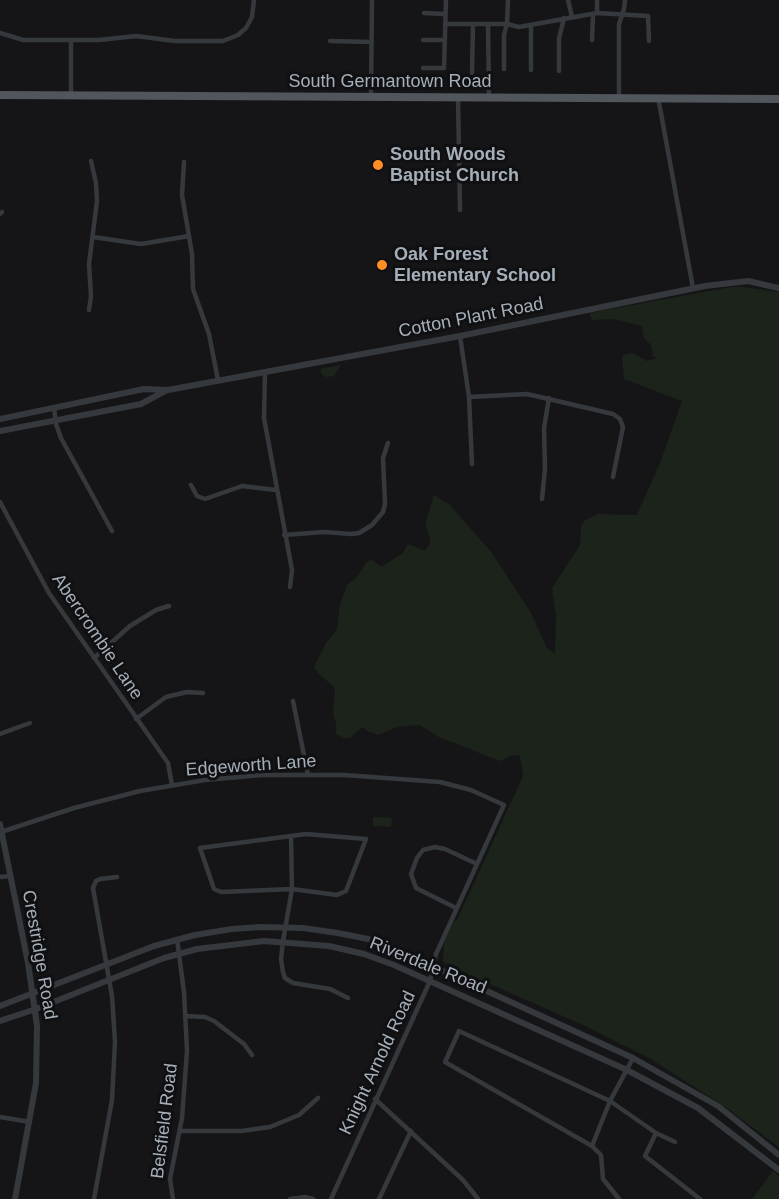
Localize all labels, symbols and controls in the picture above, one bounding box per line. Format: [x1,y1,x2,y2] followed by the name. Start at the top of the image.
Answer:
[288,71,492,93] street label: South Germantown Road
[390,144,519,186] place label: South Woods Baptist Church
[371,158,385,172] marker: South Woods Baptist Church
[394,244,556,286] place label: Oak Forest Elementary School
[375,258,389,272] marker: Oak Forest Elementary School
[397,293,545,343] street label: Cotton Plant Road
[47,570,147,704] street label: Abercrombie Lane
[185,751,317,781] street label: Edgeworth Lane
[17,889,61,1021] street label: Crestridge Road
[366,933,490,999] street label: Riverdale Road
[335,988,421,1138] street label: Knight Arnold Road
[147,1062,183,1180] street label: Belsfield Road

